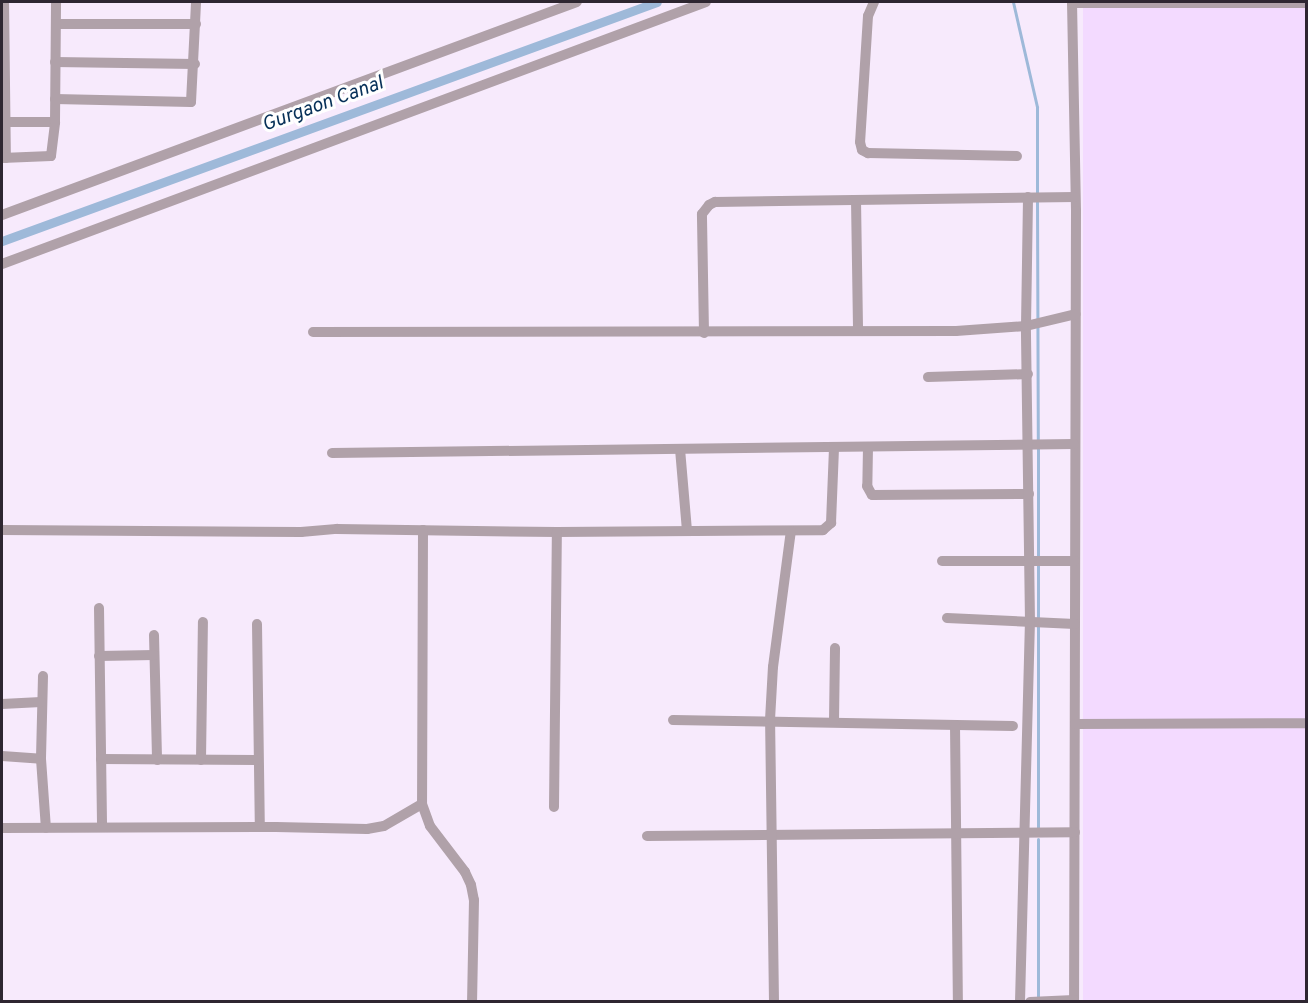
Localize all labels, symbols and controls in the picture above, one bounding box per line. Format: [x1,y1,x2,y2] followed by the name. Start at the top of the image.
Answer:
[259,72,387,138] water label: Gurgaon Canal

